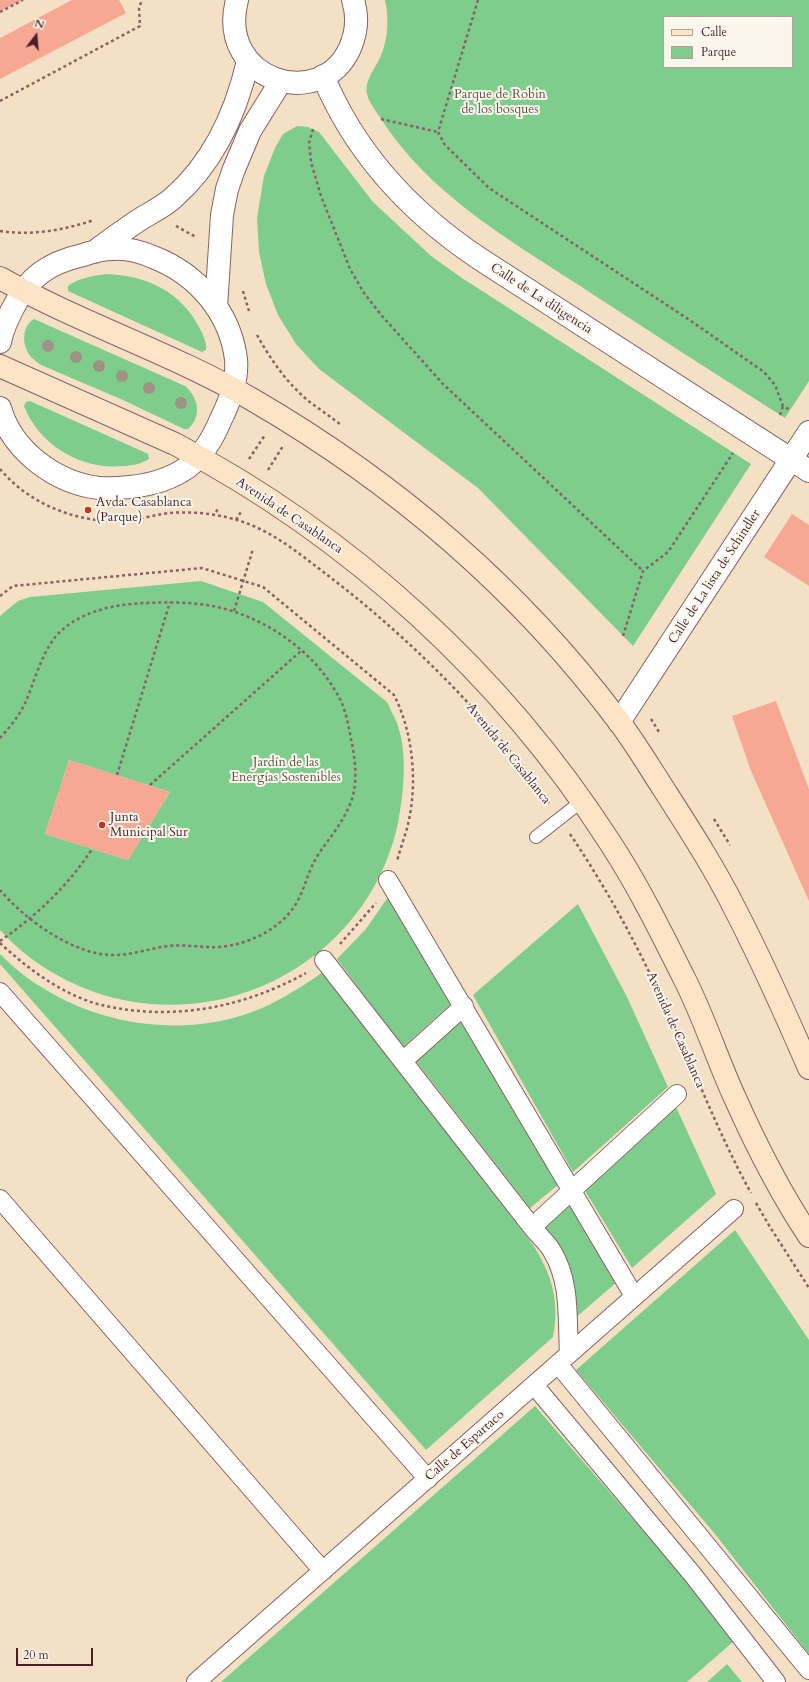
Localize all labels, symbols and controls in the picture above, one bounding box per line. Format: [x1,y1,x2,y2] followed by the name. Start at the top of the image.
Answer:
[33,15,46,33] text: N
[16,16,56,56] north arrow
[663,16,793,68] legend
[701,24,727,40] text: Calle
[701,44,736,60] text: Parque
[454,87,546,118] park label: Parque de Robin de los bosques
[487,260,595,338] street label: Calle de La diligencia
[233,474,345,558] street label: Avenida de Casablanca
[96,495,192,526] place label: Avda. Casablanca (Parque)
[83,505,93,515] marker: Avda. Casablanca (Parque)
[666,507,764,647] street label: Calle de La lista de Schindler
[462,700,554,808] street label: Avenida de Casablanca
[231,755,341,786] park label: Jardín de las Energías Sostenibles
[110,810,188,841] place label: Junta Municipal Sur
[97,820,107,830] marker: Junta Municipal Sur
[642,970,708,1090] street label: Avenida de Casablanca
[422,1407,508,1485] street label: Calle de Espartaco
[18,1640,95,1666] scale bar
[23,1647,49,1663] text: 20 m

